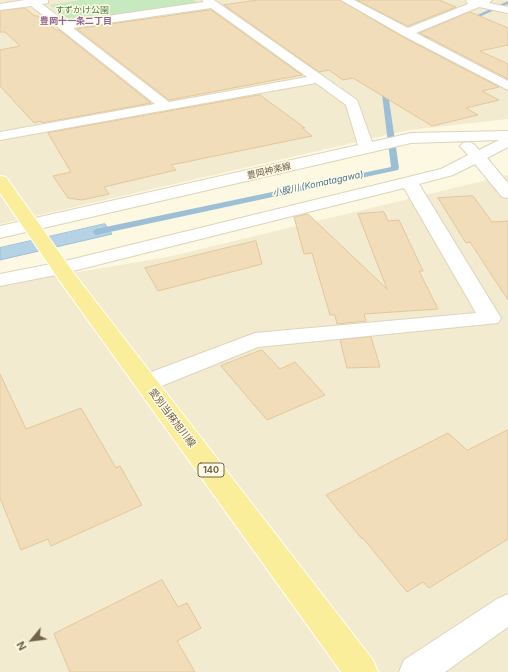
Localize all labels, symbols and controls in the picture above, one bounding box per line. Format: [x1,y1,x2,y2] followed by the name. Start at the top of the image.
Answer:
[55,5,109,15] park label: すずかけ公園
[40,16,112,26] district label: 豊岡十一条二丁目
[246,161,292,181] street label: 豊岡神楽線
[272,169,364,199] water label: 小股川 (Komatagawa)
[146,386,198,450] street label: 愛別当麻旭川線
[198,463,224,477] road number: 140
[12,620,52,660] north arrow
[13,639,30,653] text: N

